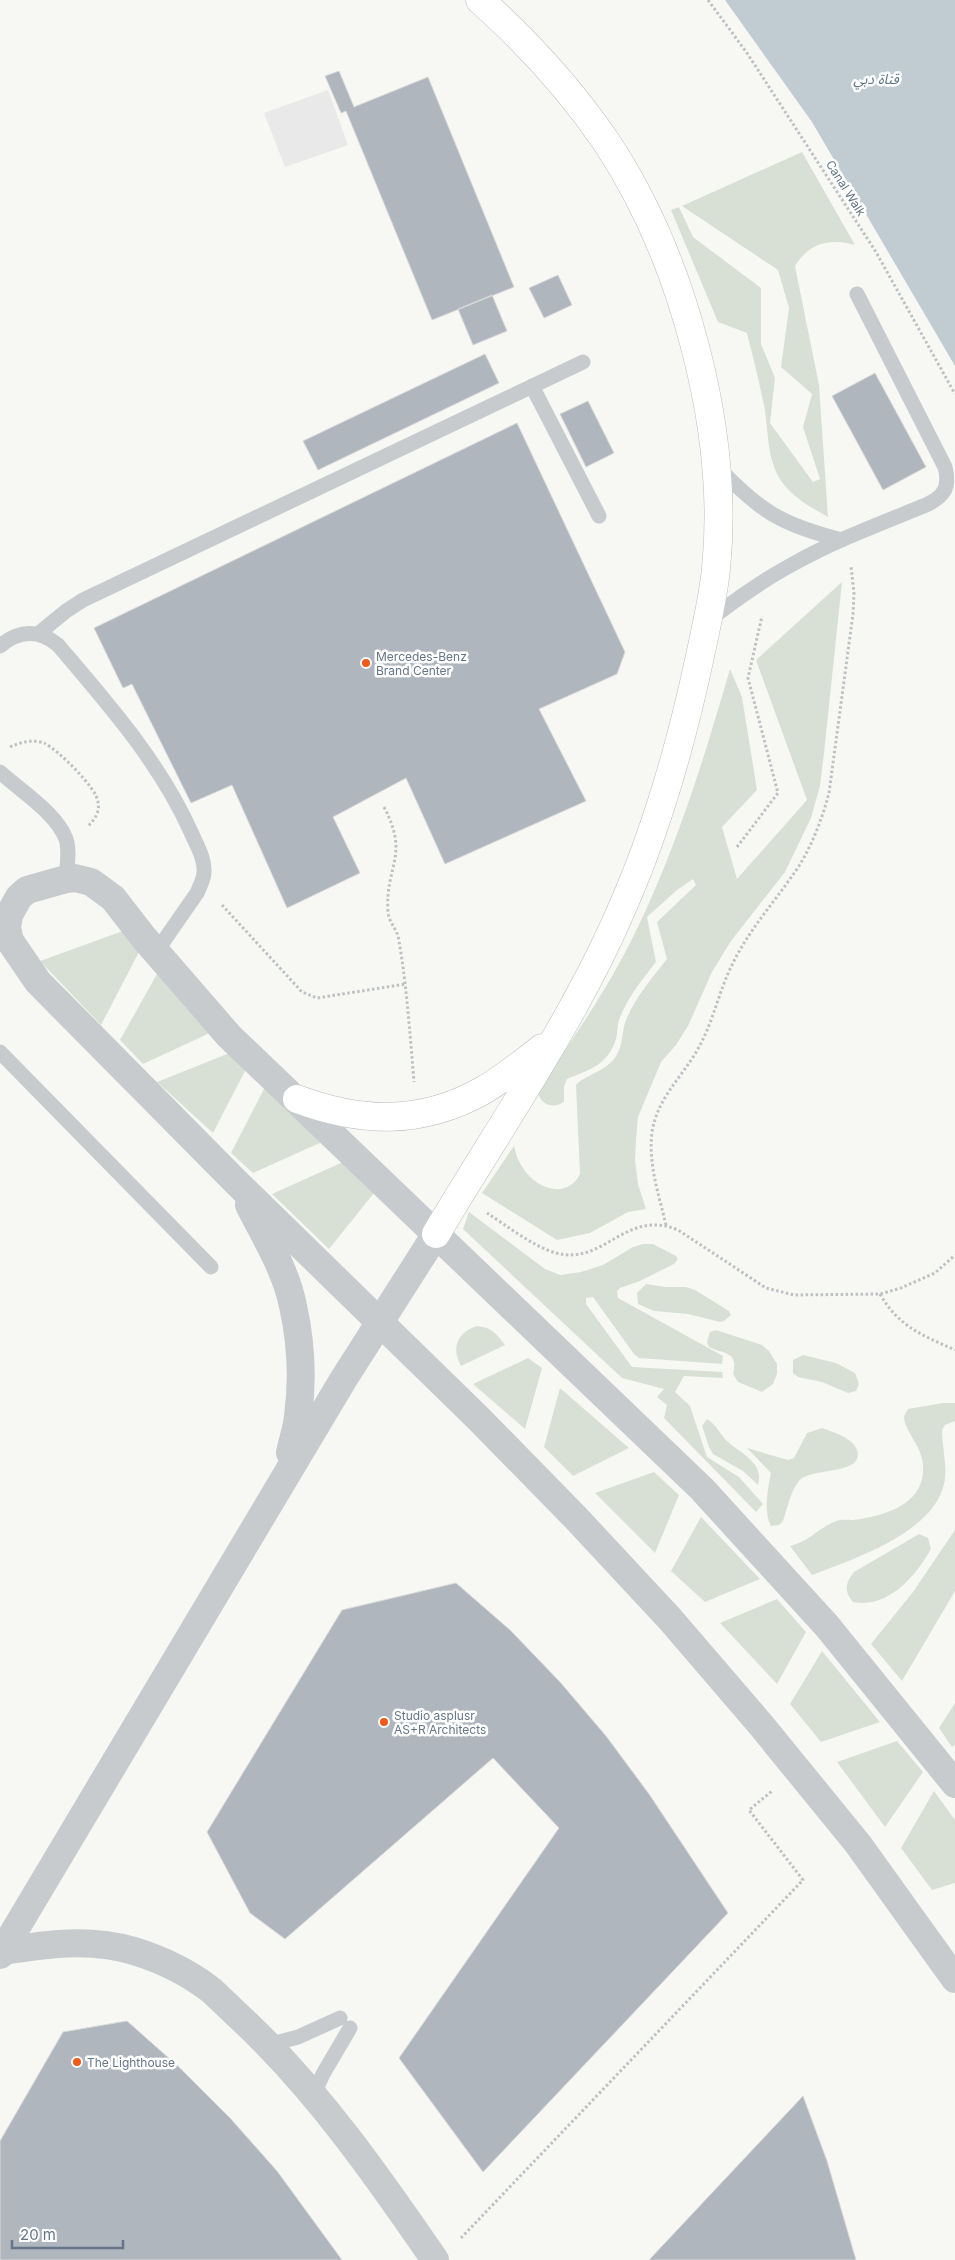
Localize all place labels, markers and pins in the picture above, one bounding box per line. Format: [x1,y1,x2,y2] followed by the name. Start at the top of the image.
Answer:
[376,649,467,678] place label: Mercedes-Benz Brand Center
[360,657,372,669] marker: Mercedes-Benz Brand Center
[394,1708,486,1737] place label: Studio asplusr AS+R Architects
[378,1716,390,1728] marker: Studio asplusr AS+R Architects
[87,2055,175,2070] place label: The Lighthouse
[71,2056,83,2068] marker: The Lighthouse

